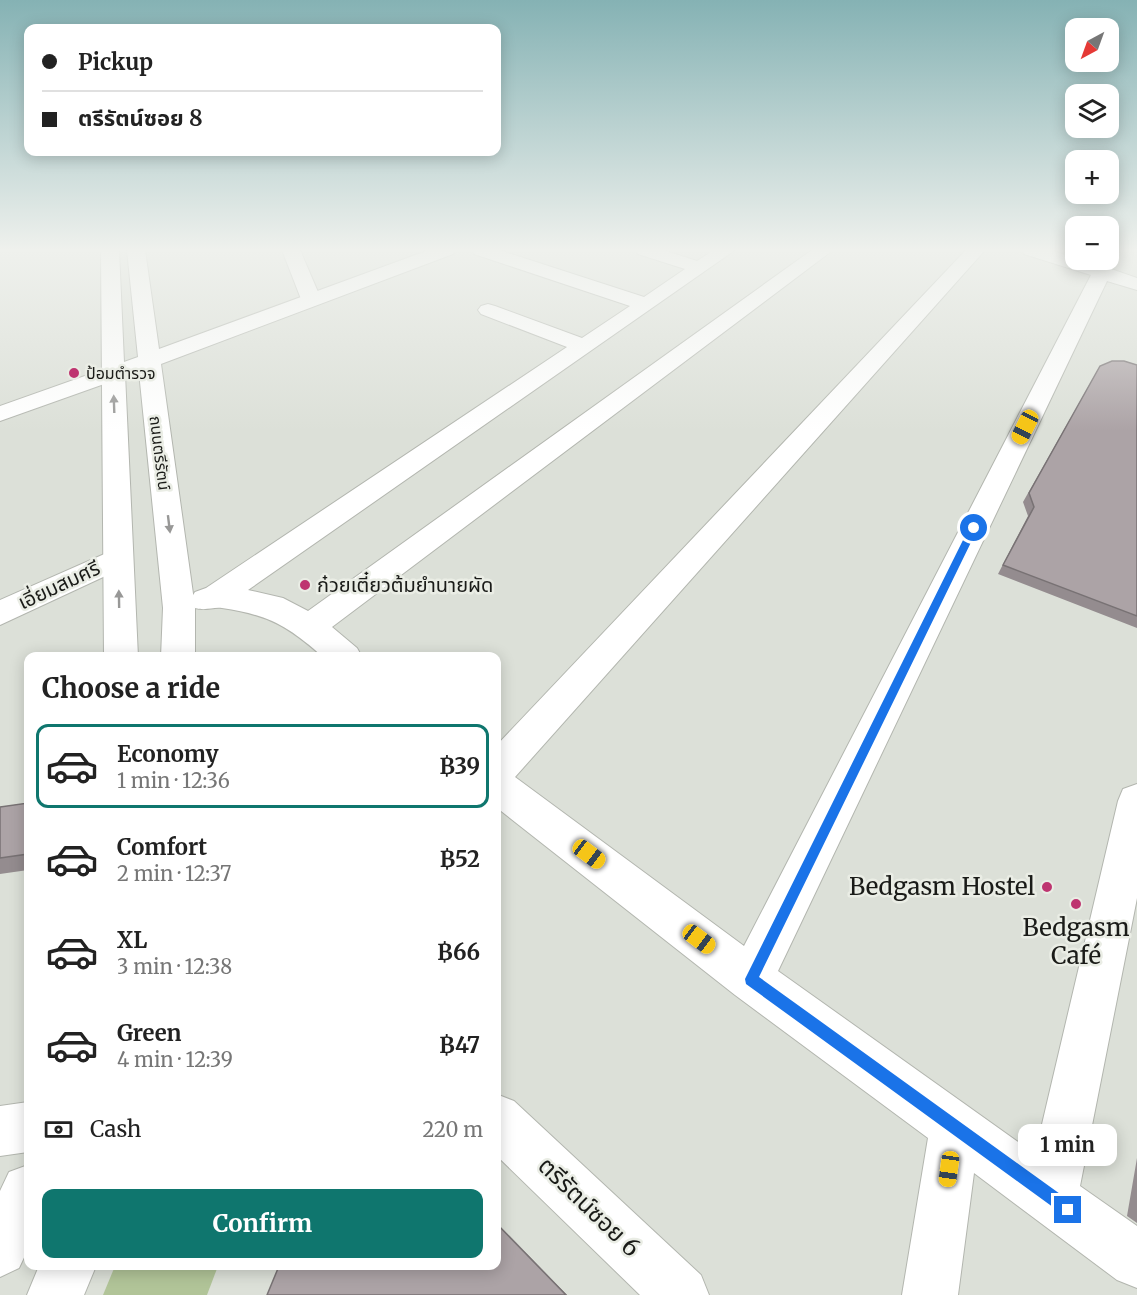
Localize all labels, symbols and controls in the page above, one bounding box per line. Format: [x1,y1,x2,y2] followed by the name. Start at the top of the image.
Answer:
[1065,18,1119,72] north arrow
[1065,18,1119,270] map controls
[78,48,153,76] text: Pickup
[1065,84,1119,138] button: layers
[78,104,203,132] text: ตรีรัตน์ซอย 8
[1065,150,1119,204] button: +
[1065,216,1119,270] button: −
[86,363,156,383] place label: ป้อมตำรวจ
[67,366,81,380] marker: ป้อมตำรวจ
[110,394,119,413] one-way arrow
[1009,407,1041,447] car
[146,415,174,491] street label: ถนนตรีรัตน์
[164,514,173,533] one-way arrow
[960,514,987,541] route start
[13,554,104,614] street label: เอี่ยมสมศรี
[317,571,493,597] place label: ก๋วยเตี๋ยวต้มยำนายผัด
[298,578,312,592] marker: ก๋วยเตี๋ยวต้มยำนายผัด
[115,589,124,608] one-way arrow
[42,671,220,705] text: Choose a ride
[45,739,99,793] icon: car
[117,740,218,768] text: Economy
[439,752,480,780] text: ฿39
[117,768,230,793] text: 1 min · 12:36
[45,832,99,886] icon: car
[117,833,207,861] text: Comfort
[569,836,609,872] car
[440,845,480,873] text: ฿52
[117,861,232,886] text: 2 min · 12:37
[849,871,1035,902] place label: Bedgasm Hostel
[1040,880,1054,894] marker: Bedgasm Hostel
[1069,897,1083,911] marker: Bedgasm Café
[1023,912,1130,971] place label: Bedgasm Café
[679,921,719,957] car
[45,925,99,979] icon: car
[117,926,147,954] text: XL
[437,938,480,966] text: ฿66
[117,954,232,979] text: 3 min · 12:38
[45,1018,99,1072] icon: car
[117,1019,181,1047] text: Green
[439,1031,480,1059] text: ฿47
[117,1047,233,1072] text: 4 min · 12:39
[42,1113,75,1146] icon: cash
[90,1115,141,1143] text: Cash
[423,1117,483,1142] text: 220 m
[1018,1123,1118,1165] callout: 1 min
[1040,1132,1095,1157] text: 1 min
[532,1150,647,1263] street label: ตรีรัตน์ซอย 6
[938,1150,960,1188] car
[42,1189,483,1258] button: Confirm
[1054,1196,1081,1223] route end

